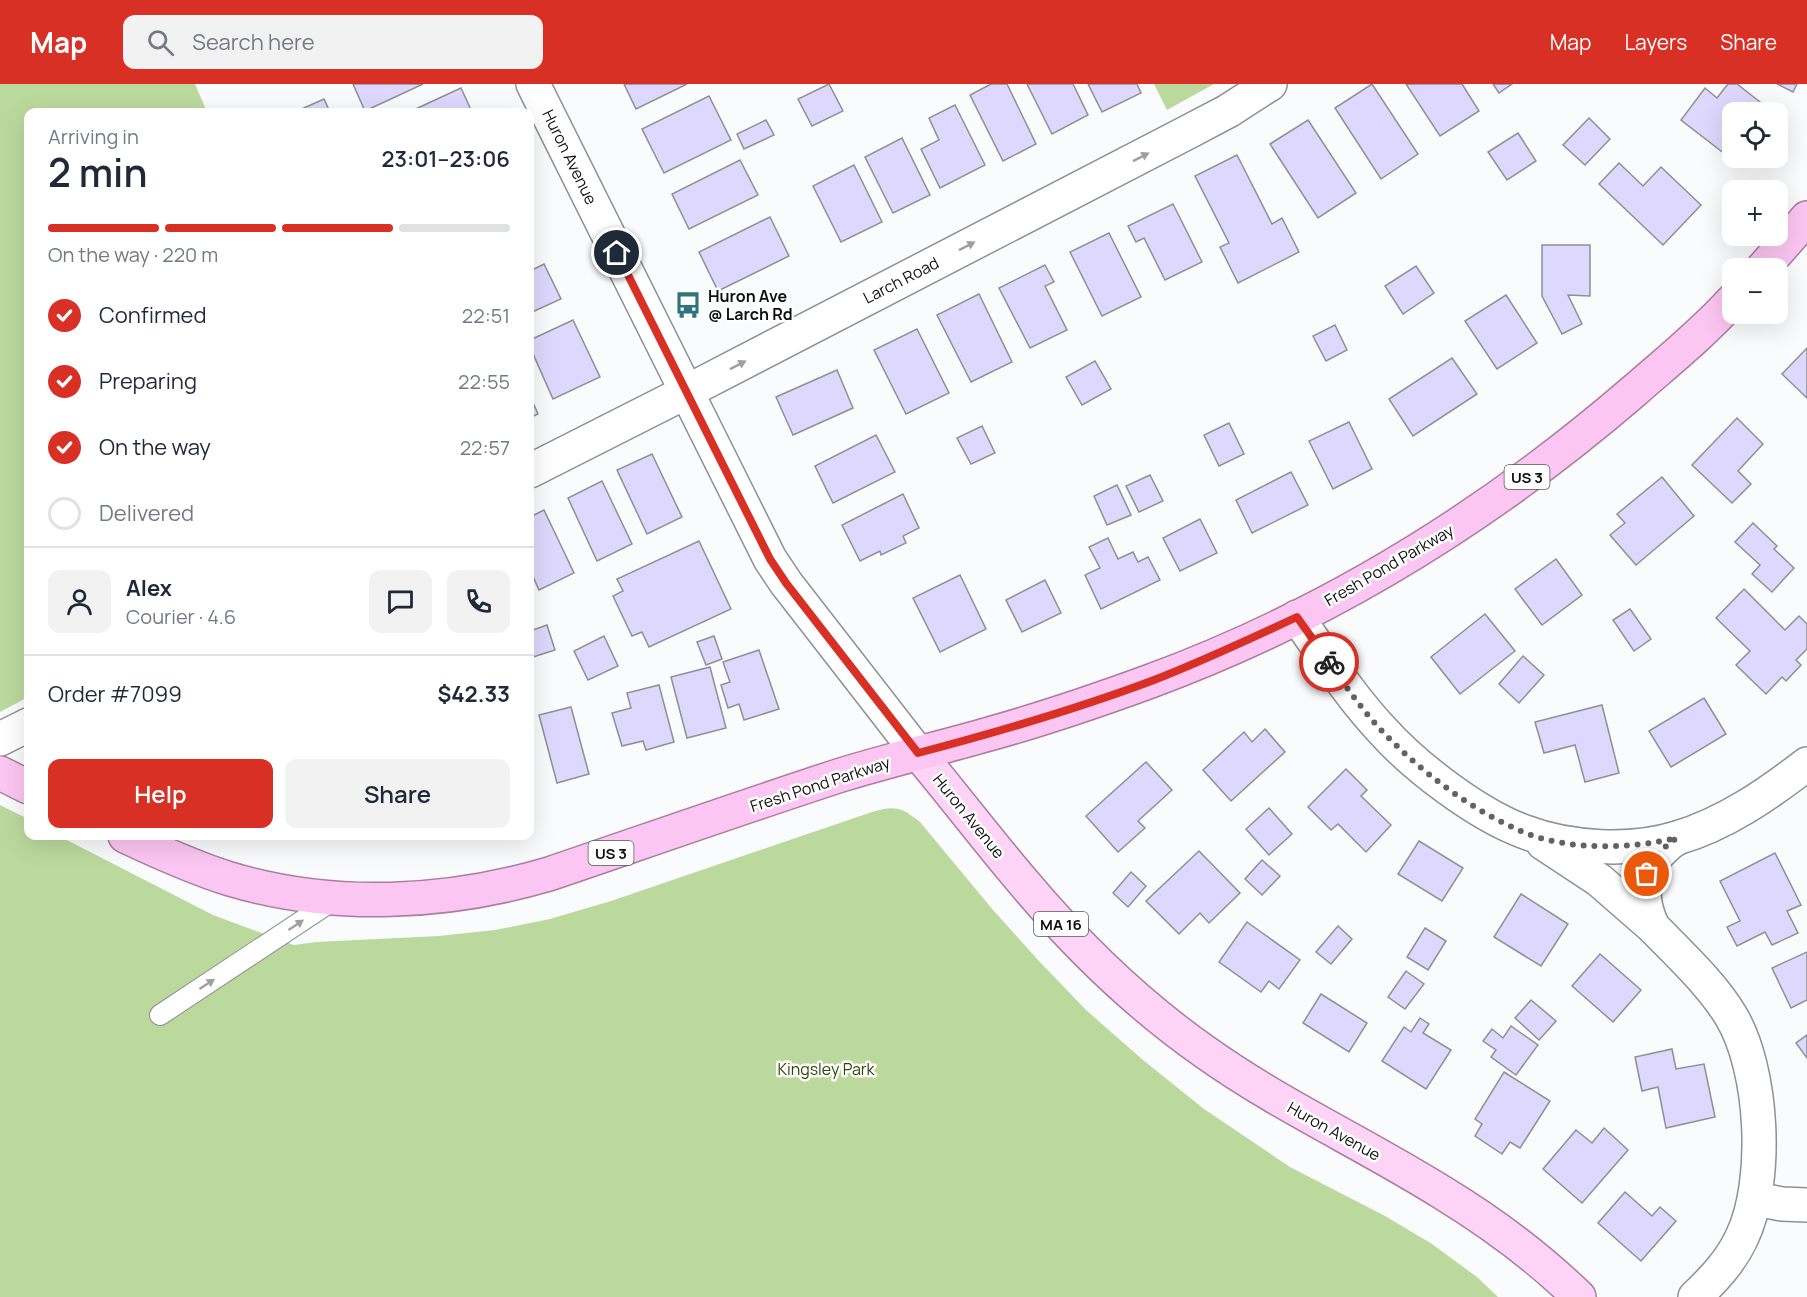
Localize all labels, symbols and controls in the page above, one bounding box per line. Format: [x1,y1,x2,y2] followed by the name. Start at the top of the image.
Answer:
[123,15,543,69] search box
[30,23,87,61] text: Map
[144,26,177,59] icon: search
[192,27,315,57] text: Search here
[1550,28,1591,56] text: Map
[1624,28,1687,56] text: Layers
[1720,28,1777,56] text: Share
[1722,102,1788,324] map controls
[1722,102,1788,168] button: locate
[538,106,602,208] street label: Huron Avenue
[48,123,139,150] text: Arriving in
[381,144,510,174] text: 23:01–23:06
[48,145,147,199] text: 2 min
[1132,152,1149,161] one-way arrow
[1722,180,1788,246] button: +
[591,227,642,278] pin
[600,236,633,269] icon: home
[48,241,218,268] text: On the way · 220 m
[959,241,976,251] one-way arrow
[859,252,943,308] street label: Larch Road
[1722,258,1788,324] button: −
[708,285,793,325] place label: Huron Ave @ Larch Rd
[673,290,703,320] bus stop icon: Huron Ave @ Larch Rd
[48,299,81,332] icon: check
[99,300,207,330] text: Confirmed
[462,302,510,329] text: 22:51
[730,360,747,370] one-way arrow
[48,365,81,398] icon: check
[99,366,197,396] text: Preparing
[458,368,510,395] text: 22:55
[48,431,81,464] icon: check
[99,432,211,462] text: On the way
[460,434,510,461] text: 22:57
[1504,465,1550,489] road number: US 3
[99,498,194,528] text: Delivered
[1320,519,1458,611] street label: Fresh Pond Parkway
[48,570,111,633] button: person
[369,570,432,633] button: chat
[447,570,510,633] button: phone
[126,573,172,603] text: Alex
[126,603,236,630] text: Courier · 4.6
[1299,632,1359,692] courier
[1313,646,1346,679] icon: bike
[48,679,182,709] text: Order #7099
[437,679,510,709] text: $42.33
[747,751,893,817] street label: Fresh Pond Parkway
[48,759,273,828] button: Help
[285,759,510,828] button: Share
[928,769,1010,863] street label: Huron Avenue
[588,841,634,865] road number: US 3
[1621,848,1672,899] pin
[1630,857,1663,890] icon: bag
[1034,912,1088,936] road number: MA 16
[288,919,304,931] one-way arrow
[199,978,215,990] one-way arrow
[777,1058,876,1080] park label: Kingsley Park
[1284,1096,1384,1166] street label: Huron Avenue

